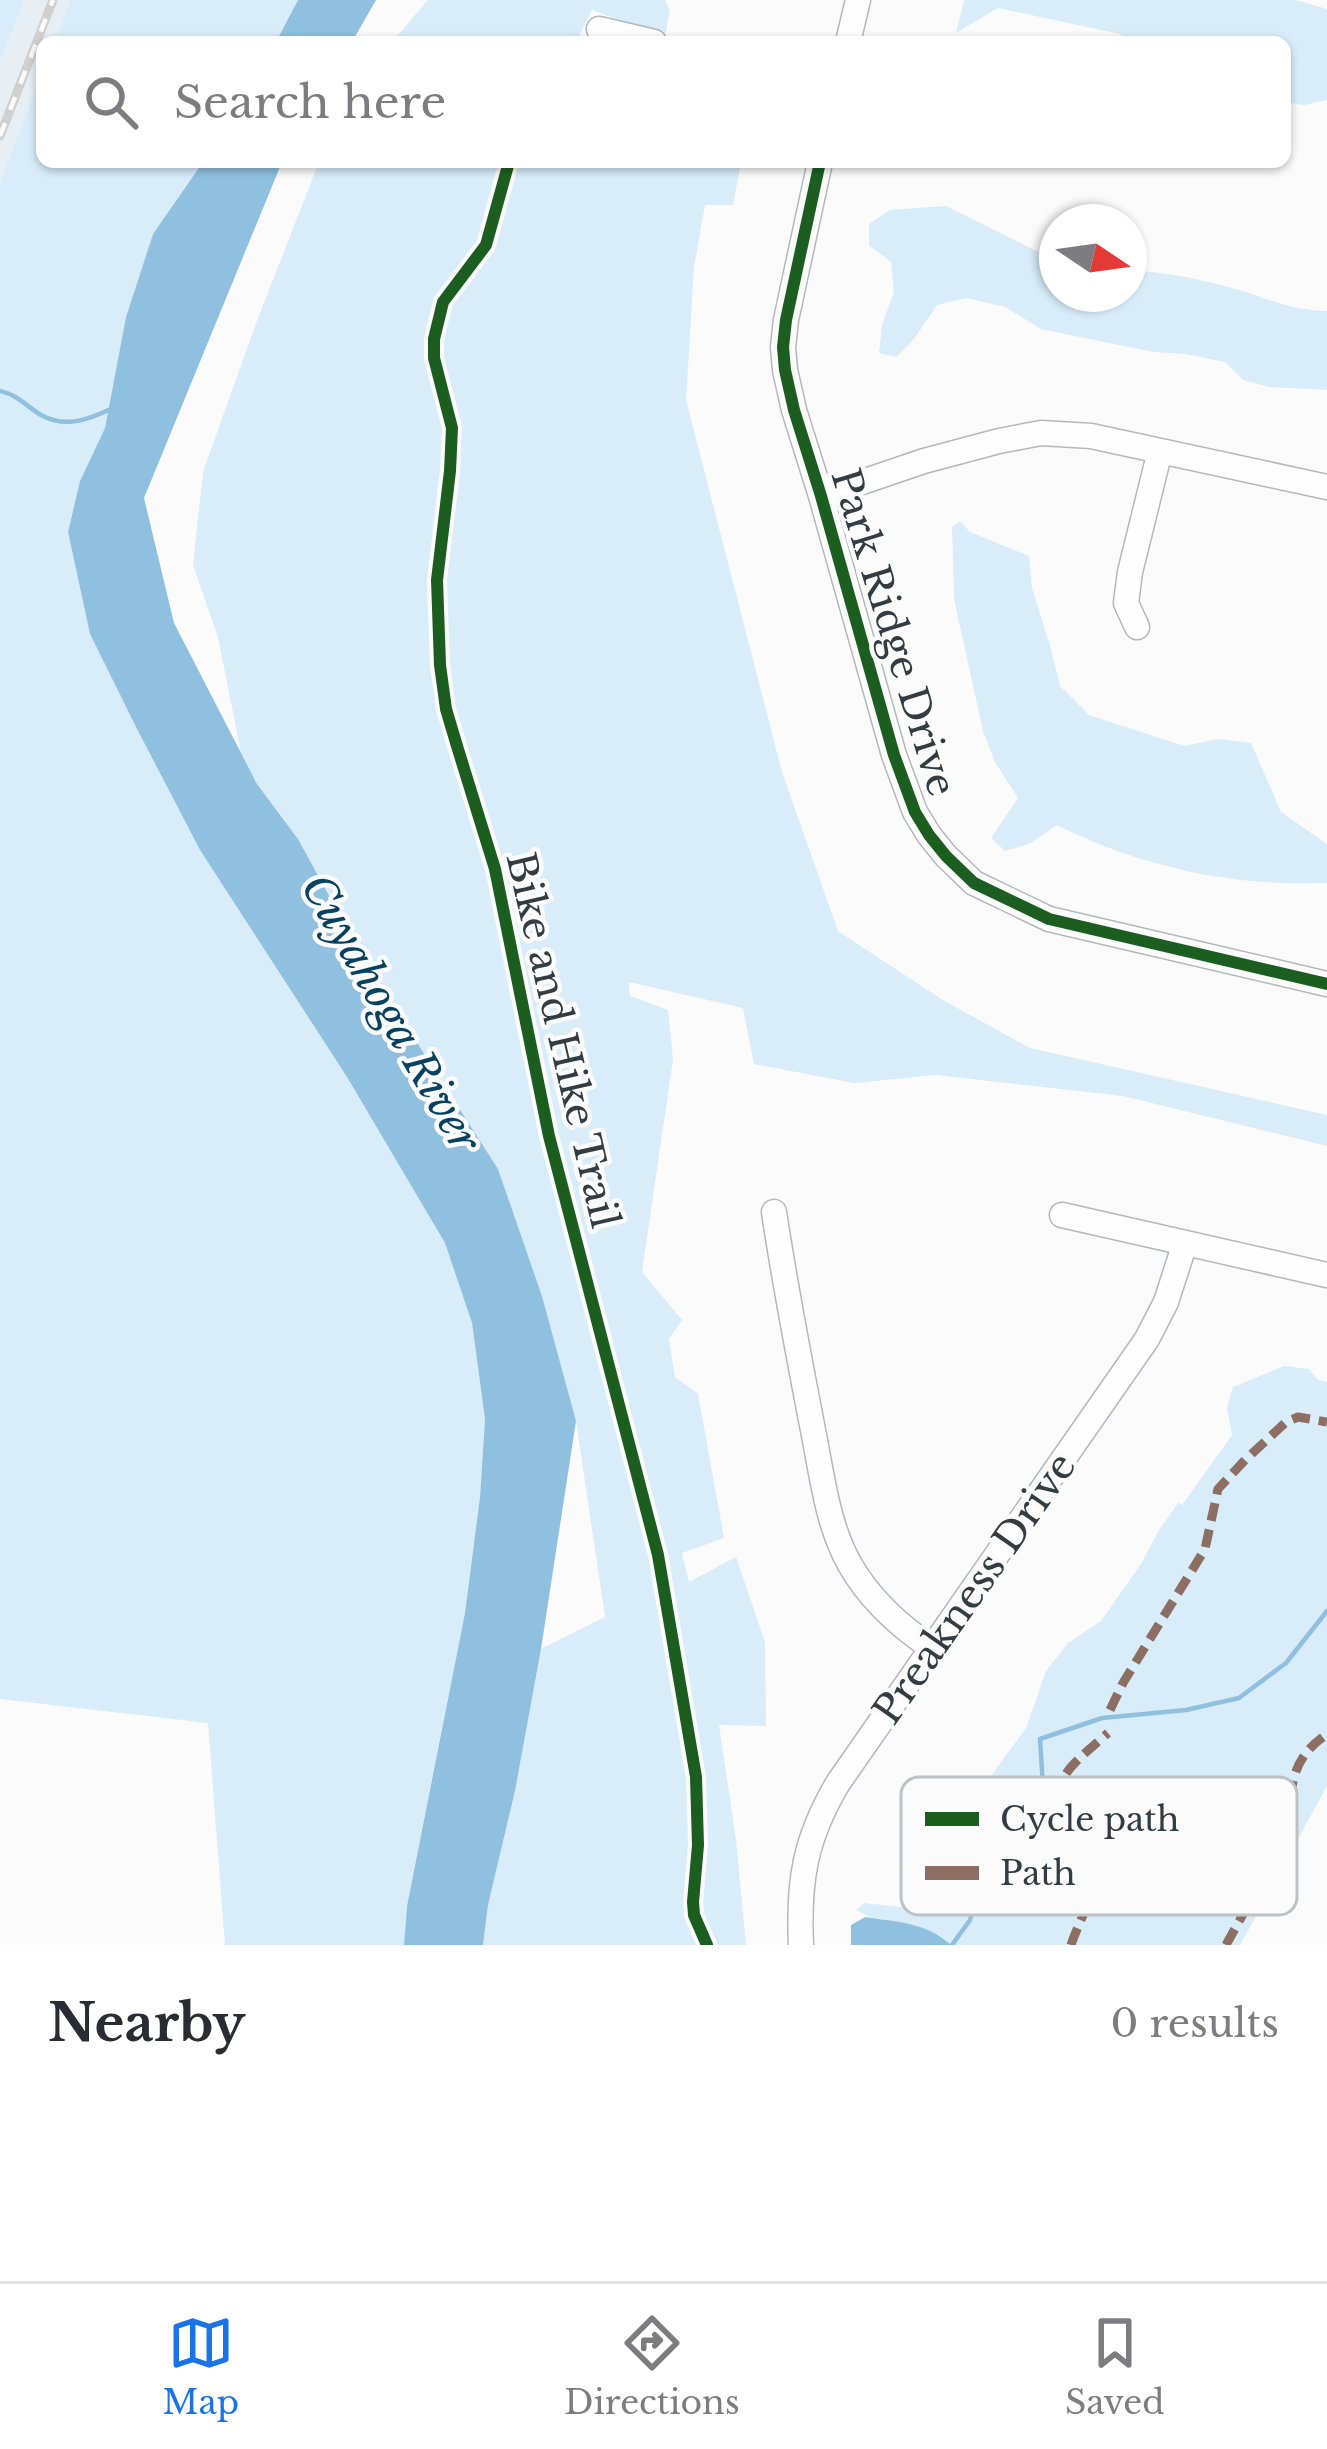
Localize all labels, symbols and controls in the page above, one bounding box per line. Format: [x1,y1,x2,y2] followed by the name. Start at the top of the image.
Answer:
[36,36,1291,168] search box
[78,69,144,135] icon: search
[174,74,446,130] text: Search here
[1039,204,1147,312] north arrow
[820,463,967,802] street label: Park Ridge Drive
[495,847,630,1233] street label: Bike and Hike Trail
[290,865,492,1163] water label: Cuyahoga River
[863,1443,1086,1733] street label: Preakness Drive
[901,1777,1297,1915] legend
[1000,1799,1180,1840] text: Cycle path
[1000,1853,1076,1894] text: Path
[48,1992,245,2055] text: Nearby
[1110,1999,1279,2048] text: 0 results
[163,2310,239,2423] tab: Map
[564,2310,740,2423] tab: Directions
[1065,2310,1164,2423] tab: Saved

